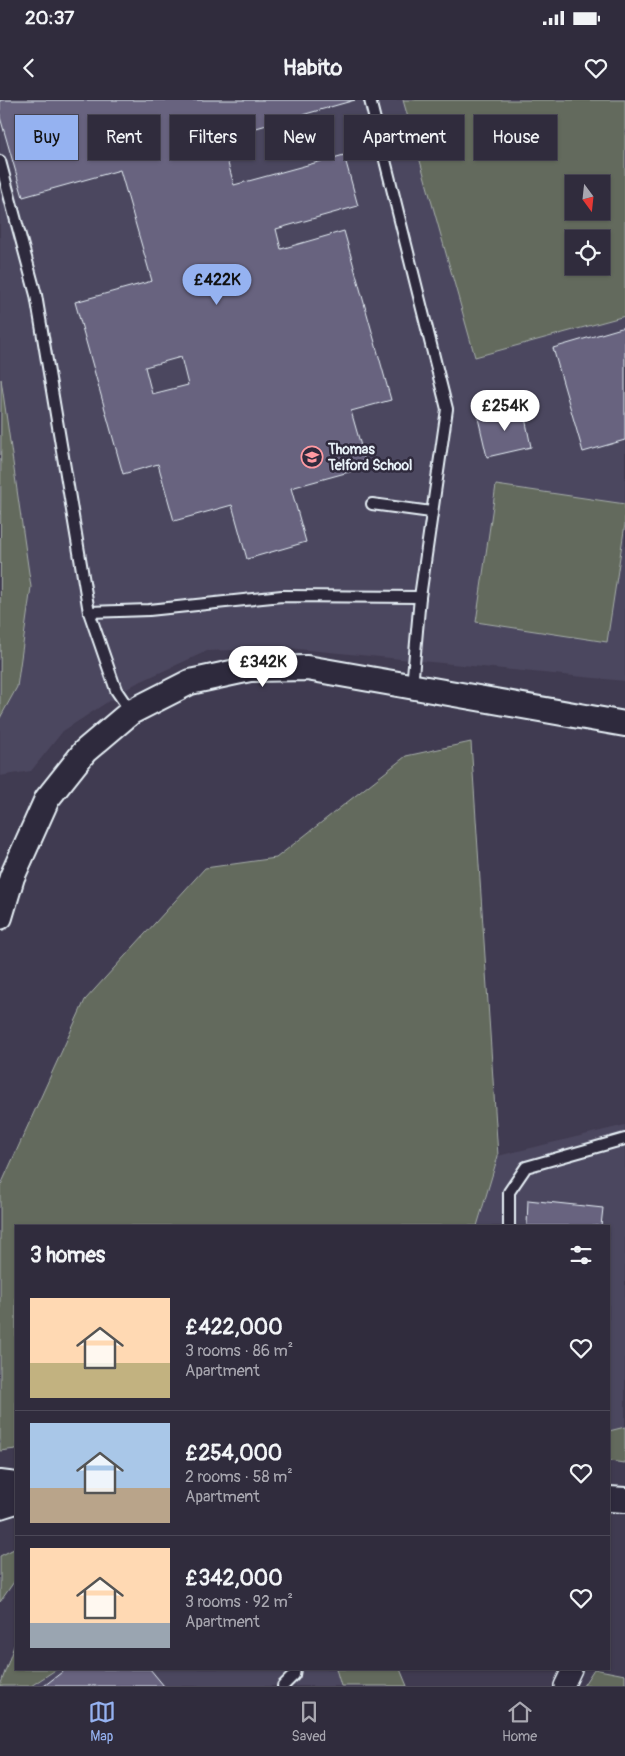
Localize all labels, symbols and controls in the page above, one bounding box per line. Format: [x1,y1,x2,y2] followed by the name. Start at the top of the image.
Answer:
[25,6,74,30] text: 20:37
[15,54,43,82] icon: back
[283,54,342,82] text: Habito
[582,54,610,82] icon: heart
[15,115,78,160] chip: Buy
[88,115,160,160] chip: Rent
[170,115,255,160] chip: Filters
[265,115,334,160] chip: New
[344,115,464,160] chip: Apartment
[474,115,557,160] chip: House
[565,175,610,220] north arrow
[565,175,610,275] map controls
[565,230,610,275] button: locate
[182,264,252,306] pin: £422K
[193,270,241,290] text: £422K
[470,390,540,432] pin: £254K
[482,396,528,416] text: £254K
[327,441,412,474] place label: Thomas Telford School
[300,445,324,469] school or university icon: Thomas Telford School
[228,646,298,688] pin: £342K
[239,652,287,672] text: £342K
[567,1241,595,1269] icon: filters
[30,1242,105,1269] text: 3 homes
[185,1314,283,1341] text: £422,000
[70,1318,130,1378] icon: home
[567,1334,595,1362] icon: heart
[185,1341,293,1361] text: 3 rooms · 86 m²
[185,1361,260,1381] text: Apartment
[185,1440,282,1467] text: £254,000
[70,1443,130,1503] icon: home
[567,1459,595,1487] icon: heart
[185,1467,293,1487] text: 2 rooms · 58 m²
[185,1487,260,1507] text: Apartment
[185,1565,283,1592] text: £342,000
[70,1568,130,1628] icon: home
[567,1584,595,1612] icon: heart
[185,1592,293,1612] text: 3 rooms · 92 m²
[185,1612,260,1632] text: Apartment
[88,1698,116,1745] tab: Map
[291,1698,326,1745] tab: Saved
[502,1698,537,1745] tab: Home

